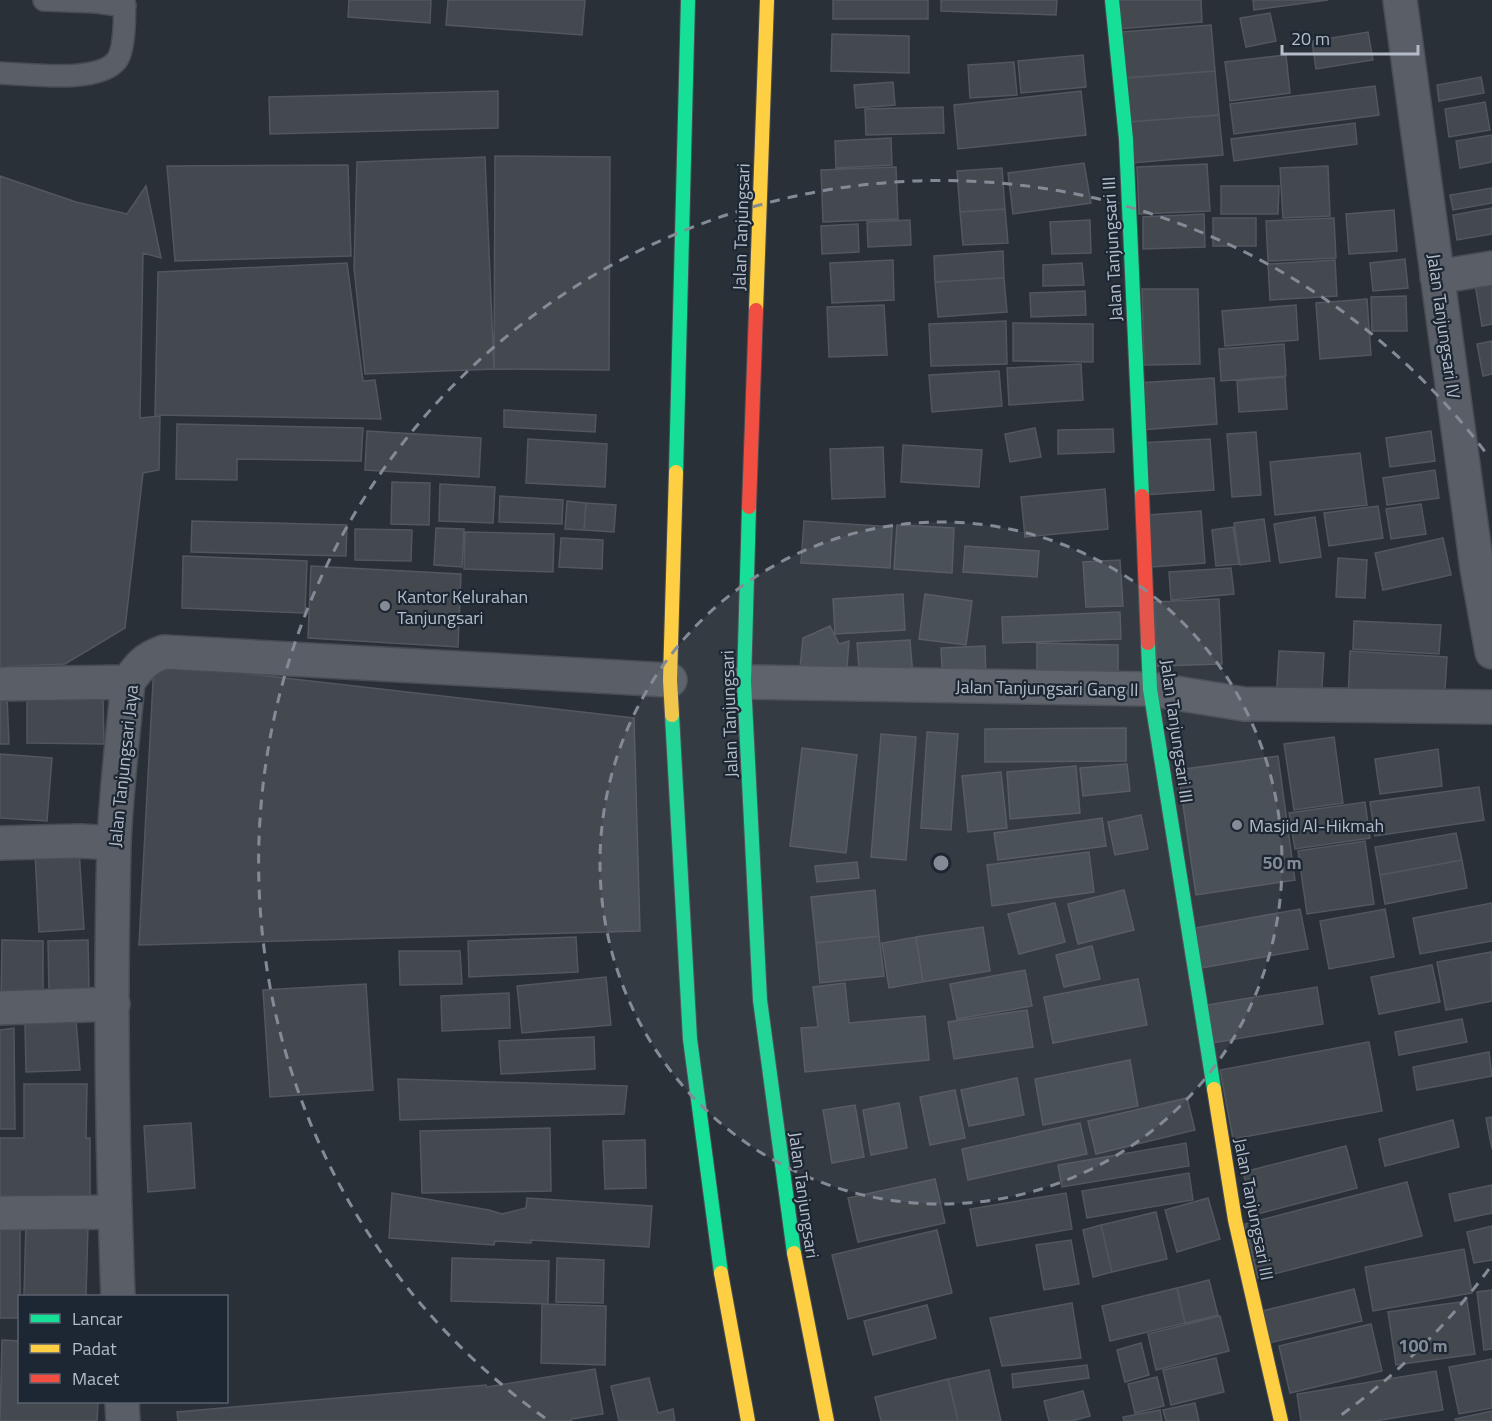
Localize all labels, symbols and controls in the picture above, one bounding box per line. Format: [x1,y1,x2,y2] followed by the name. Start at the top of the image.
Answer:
[1282,18,1418,56] scale bar
[1291,25,1330,52] text: 20 m
[725,163,757,291] street label: Jalan Tanjungsari
[1095,176,1129,322] street label: Jalan Tanjungsari III
[1420,252,1468,401] street label: Jalan Tanjungsari IV
[397,583,528,631] place label: Kantor Kelurahan Tanjungsari
[378,599,392,613] marker: Kantor Kelurahan Tanjungsari
[713,650,745,778] street label: Jalan Tanjungsari
[1154,657,1200,805] street label: Jalan Tanjungsari III
[955,673,1139,703] street label: Jalan Tanjungsari Gang II
[101,683,145,849] street label: Jalan Tanjungsari Jaya
[1249,812,1384,839] place label: Masjid Al-Hikmah
[1230,818,1244,832] marker: Masjid Al-Hikmah
[1262,849,1302,876] text: 50 m
[931,853,951,873] centre of rings
[782,1130,826,1260] street label: Jalan Tanjungsari
[1227,1135,1281,1283] street label: Jalan Tanjungsari III
[18,1295,228,1403] legend
[72,1305,122,1332] text: Lancar
[1398,1332,1448,1359] text: 100 m
[72,1335,117,1362] text: Padat
[72,1365,120,1392] text: Macet

